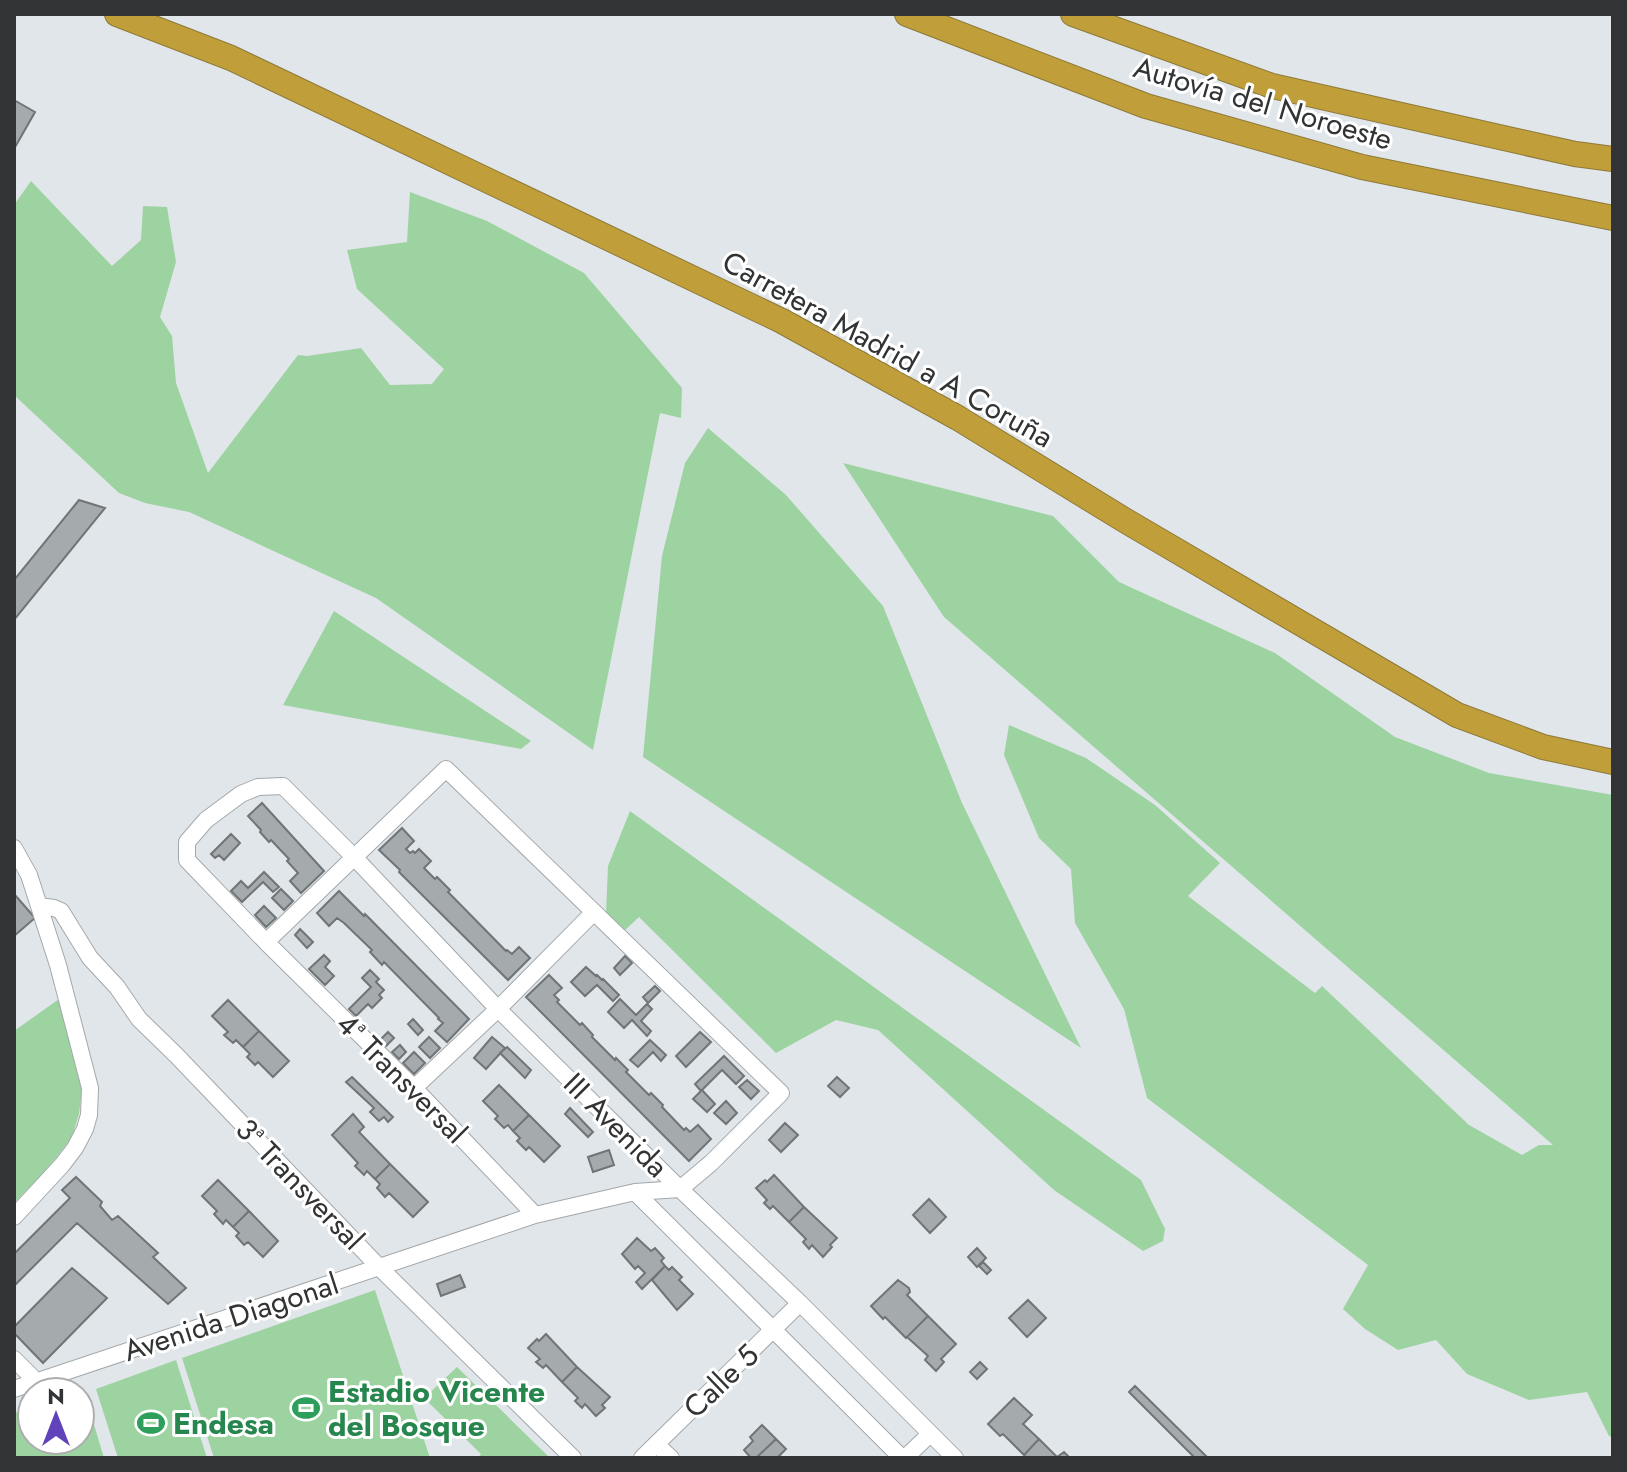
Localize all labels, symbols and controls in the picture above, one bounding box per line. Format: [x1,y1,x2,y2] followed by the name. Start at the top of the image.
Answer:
[1129,46,1397,160] street label: Autovía del Noroeste
[715,240,1061,458] street label: Carretera Madrid a A Coruña
[327,1003,477,1153] street label: 4ª Transversal
[554,1063,678,1187] street label: III Avenida
[226,1108,374,1260] street label: 3ª Transversal
[118,1262,344,1372] street label: Avenida Diagonal
[674,1334,768,1428] street label: Calle 5
[328,1370,545,1447] place label: Estadio Vicente del Bosque
[16,1376,96,1456] north arrow
[47,1380,65,1412] text: N
[291,1393,321,1423] sports icon: Estadio Vicente del Bosque
[173,1402,274,1445] place label: Endesa
[136,1408,166,1438] sports icon: Endesa

